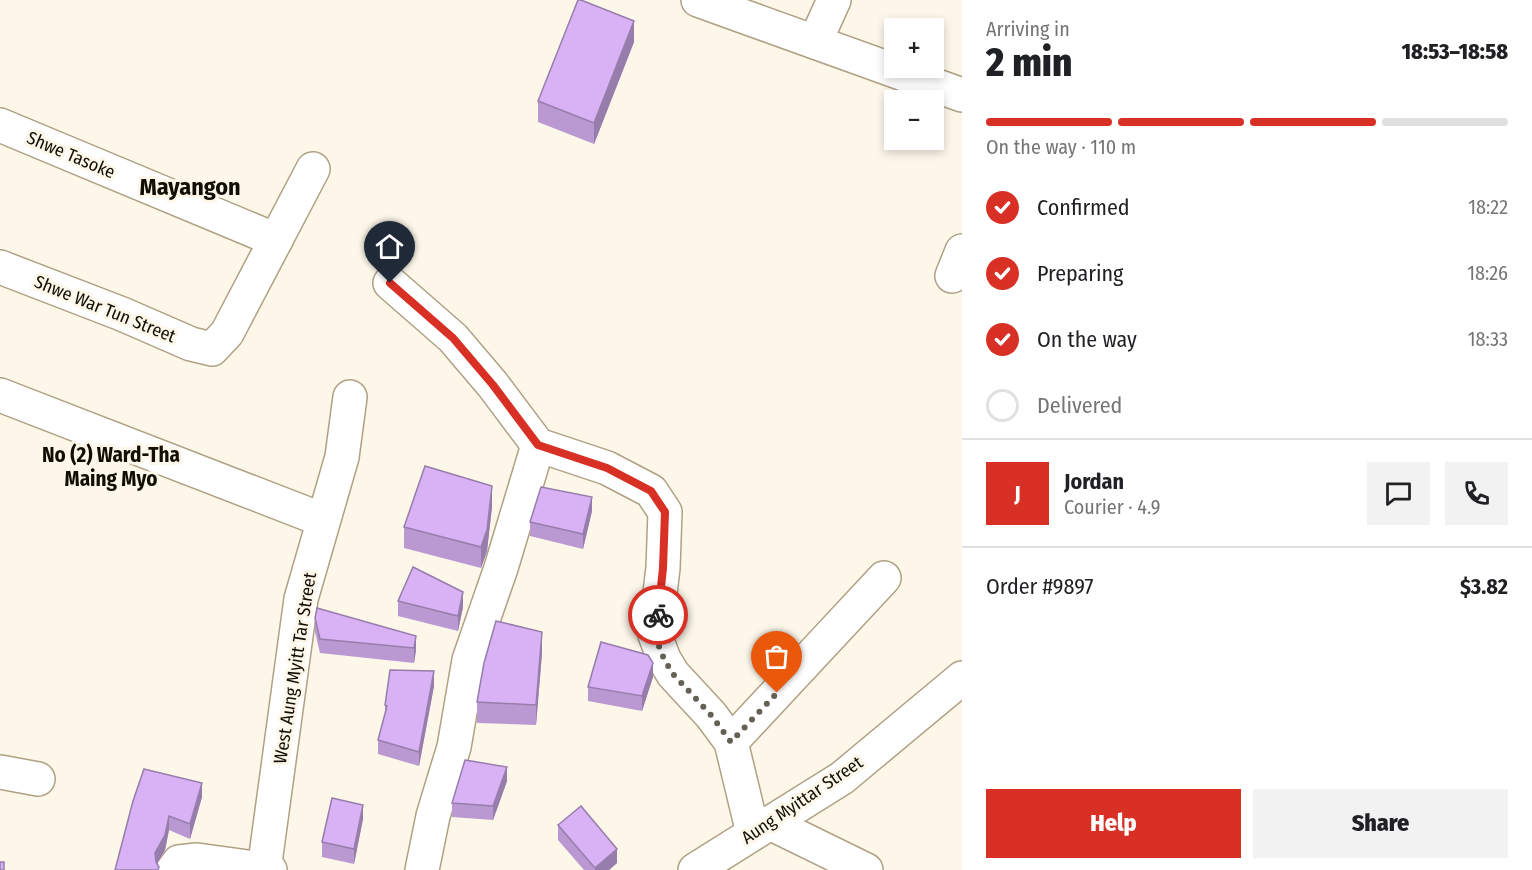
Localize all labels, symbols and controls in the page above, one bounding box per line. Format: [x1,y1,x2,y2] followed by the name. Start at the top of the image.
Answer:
[986,17,1070,41] text: Arriving in
[884,18,944,150] map controls
[884,18,944,78] button: +
[1402,38,1508,65] text: 18:53–18:58
[986,40,1072,86] text: 2 min
[884,90,944,150] button: −
[24,127,119,183] street label: Shwe Tasoke
[986,135,1136,159] text: On the way · 110 m
[139,173,241,201] district label: Mayangon
[986,191,1019,224] icon: check
[1037,194,1130,221] text: Confirmed
[1468,195,1508,219] text: 18:22
[364,221,415,283] pin
[373,230,406,263] icon: home
[986,257,1019,290] icon: check
[1037,260,1123,287] text: Preparing
[1467,261,1508,285] text: 18:26
[31,271,179,347] street label: Shwe War Tun Street
[986,323,1019,356] icon: check
[1037,326,1137,353] text: On the way
[1468,327,1508,351] text: 18:33
[1037,392,1122,419] text: Delivered
[42,442,180,492] district label: No (2) Ward-Tha Maing Myo
[1367,462,1430,525] button: chat
[1445,462,1508,525] button: phone
[1064,468,1124,495] text: Jordan
[1014,480,1021,507] text: J
[1064,495,1160,519] text: Courier · 4.9
[269,571,321,765] street label: West Aung Myitt Tar Street
[986,573,1093,600] text: Order #9897
[1460,573,1508,600] text: $3.82
[628,585,688,645] courier
[642,599,675,632] icon: bike
[751,631,802,693] pin
[760,640,793,673] icon: bag
[737,751,867,849] street label: Aung Myittar Street
[986,789,1241,858] button: Help
[1253,789,1508,858] button: Share

